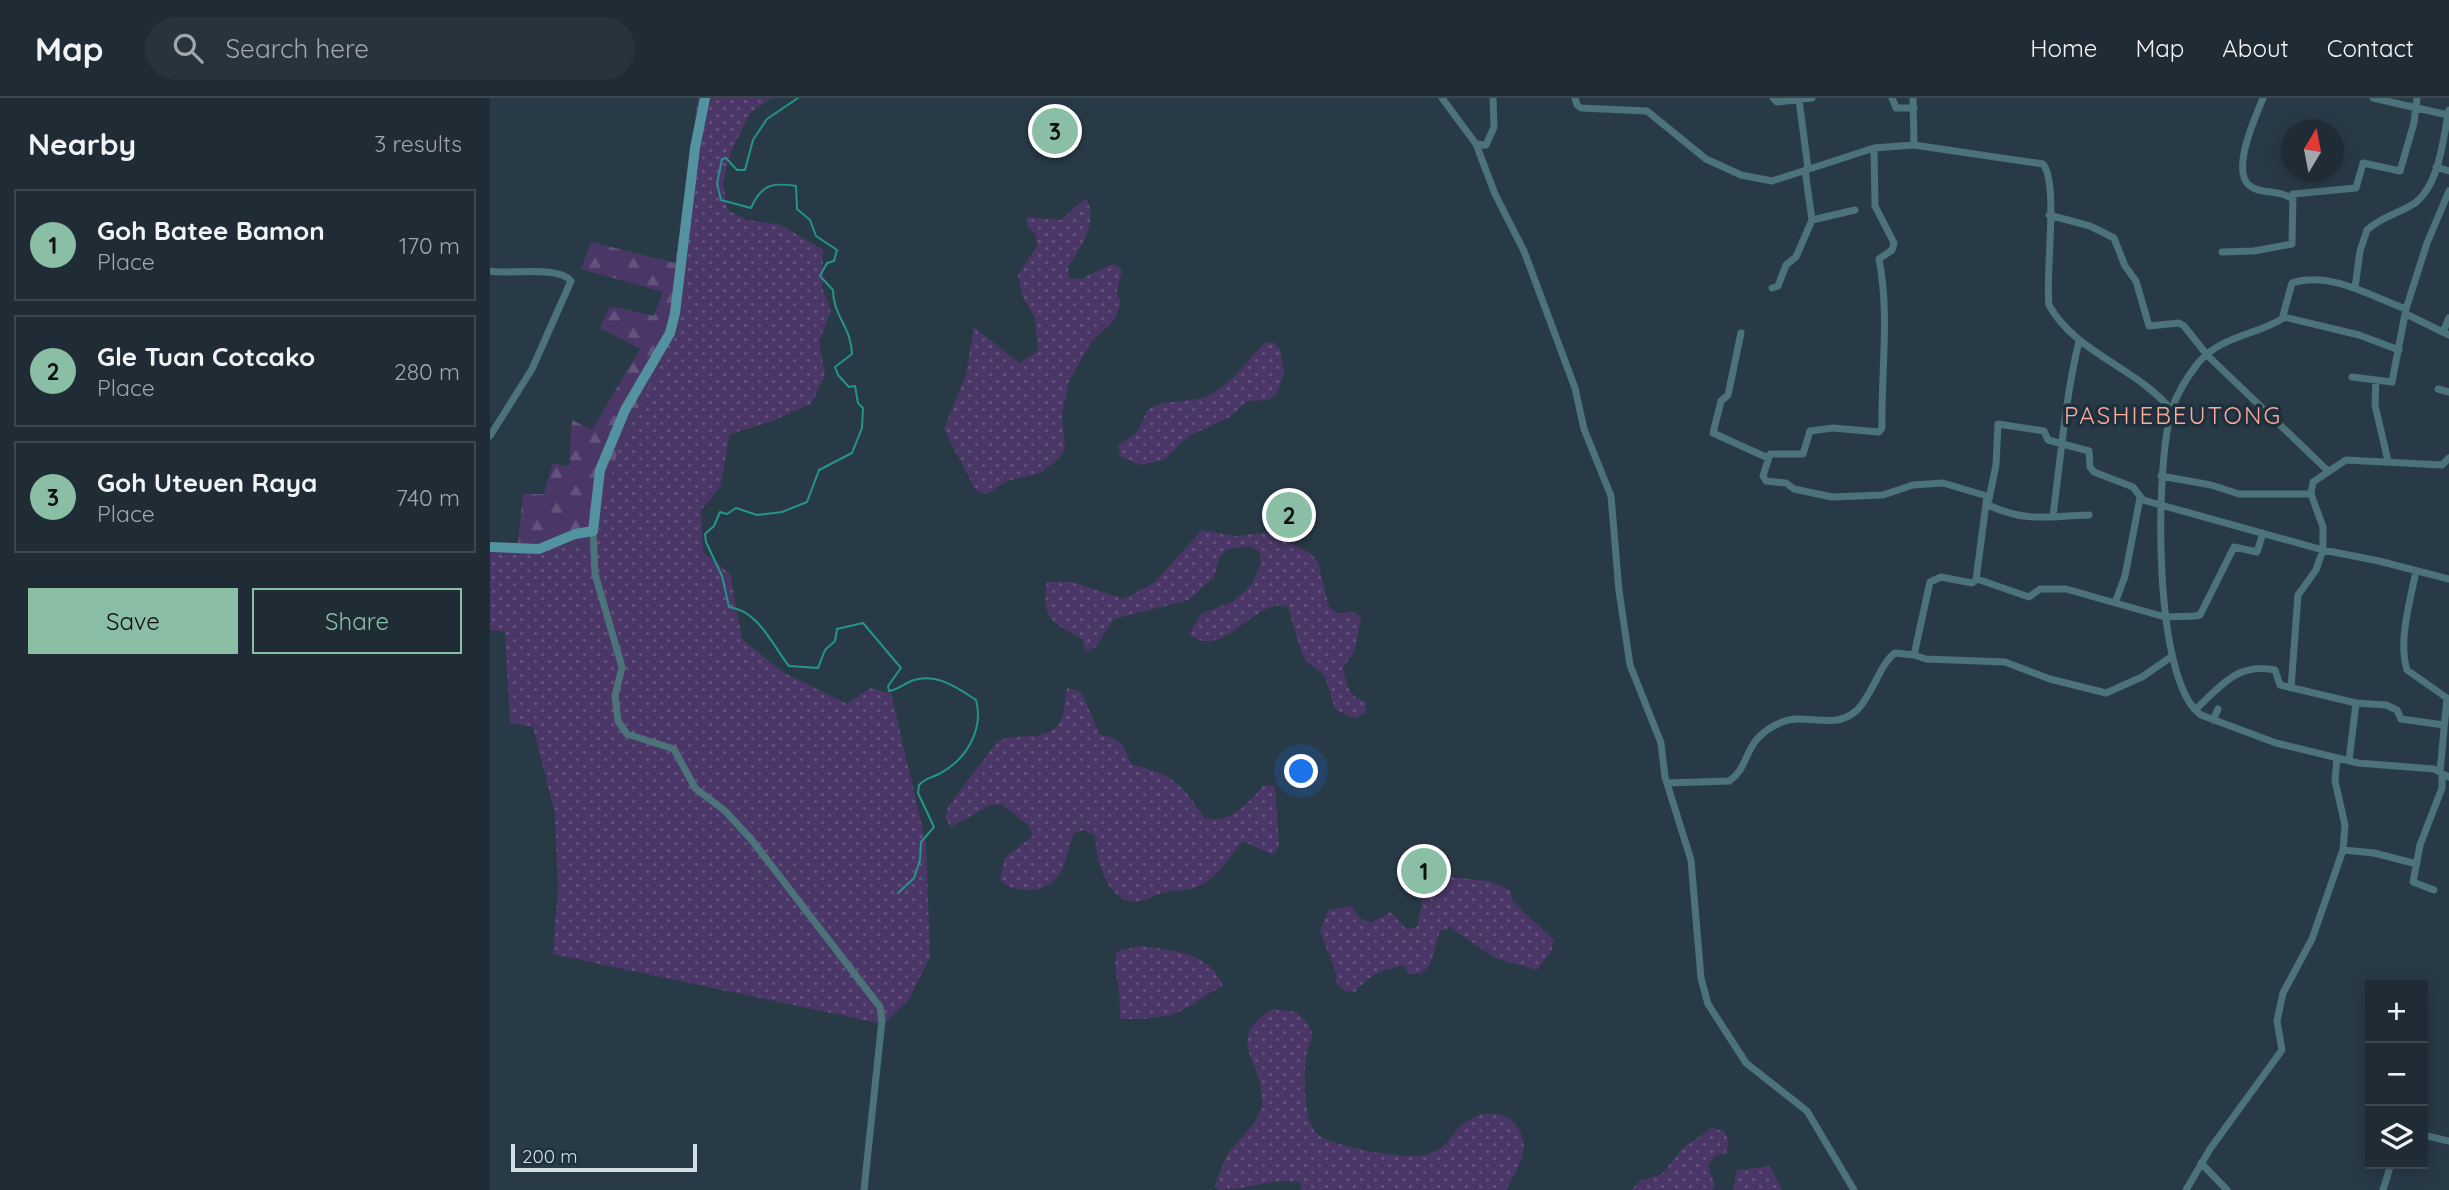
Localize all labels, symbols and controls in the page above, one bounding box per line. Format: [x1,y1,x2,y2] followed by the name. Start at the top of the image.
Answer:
[145,17,635,80] search box
[35,28,103,69] text: Map
[169,29,207,67] icon: search
[225,32,369,65] text: Search here
[2030,33,2097,63] text: Home
[2135,33,2184,63] text: Map
[2222,33,2289,63] text: About
[2327,33,2414,63] text: Contact
[1032,105,1078,157] pin: 3
[2281,119,2344,182] north arrow
[28,125,136,163] text: Nearby
[374,129,462,158] text: 3 results
[97,214,325,247] text: Goh Batee Bamon
[49,231,57,260] text: 1
[399,231,460,260] text: 170 m
[97,247,155,276] text: Place
[97,340,315,373] text: Gle Tuan Cotcako
[46,357,60,386] text: 2
[394,357,460,386] text: 280 m
[97,373,155,402] text: Place
[2064,400,2282,430] district label: PASHIEBEUTONG
[97,466,317,499] text: Goh Uteuen Raya
[47,483,59,512] text: 3
[396,483,460,512] text: 740 m
[1266,489,1312,541] pin: 2
[97,499,155,528] text: Place
[28,588,238,654] button: Save
[252,588,462,654] button: Share
[1284,754,1318,788] your location
[1401,845,1447,897] pin: 1
[2365,980,2428,1169] map controls
[2365,980,2428,1043] button: +
[2365,1043,2428,1106] button: −
[2365,1106,2428,1169] button: layers
[511,1141,696,1173] scale bar
[522,1144,578,1168] text: 200 m

